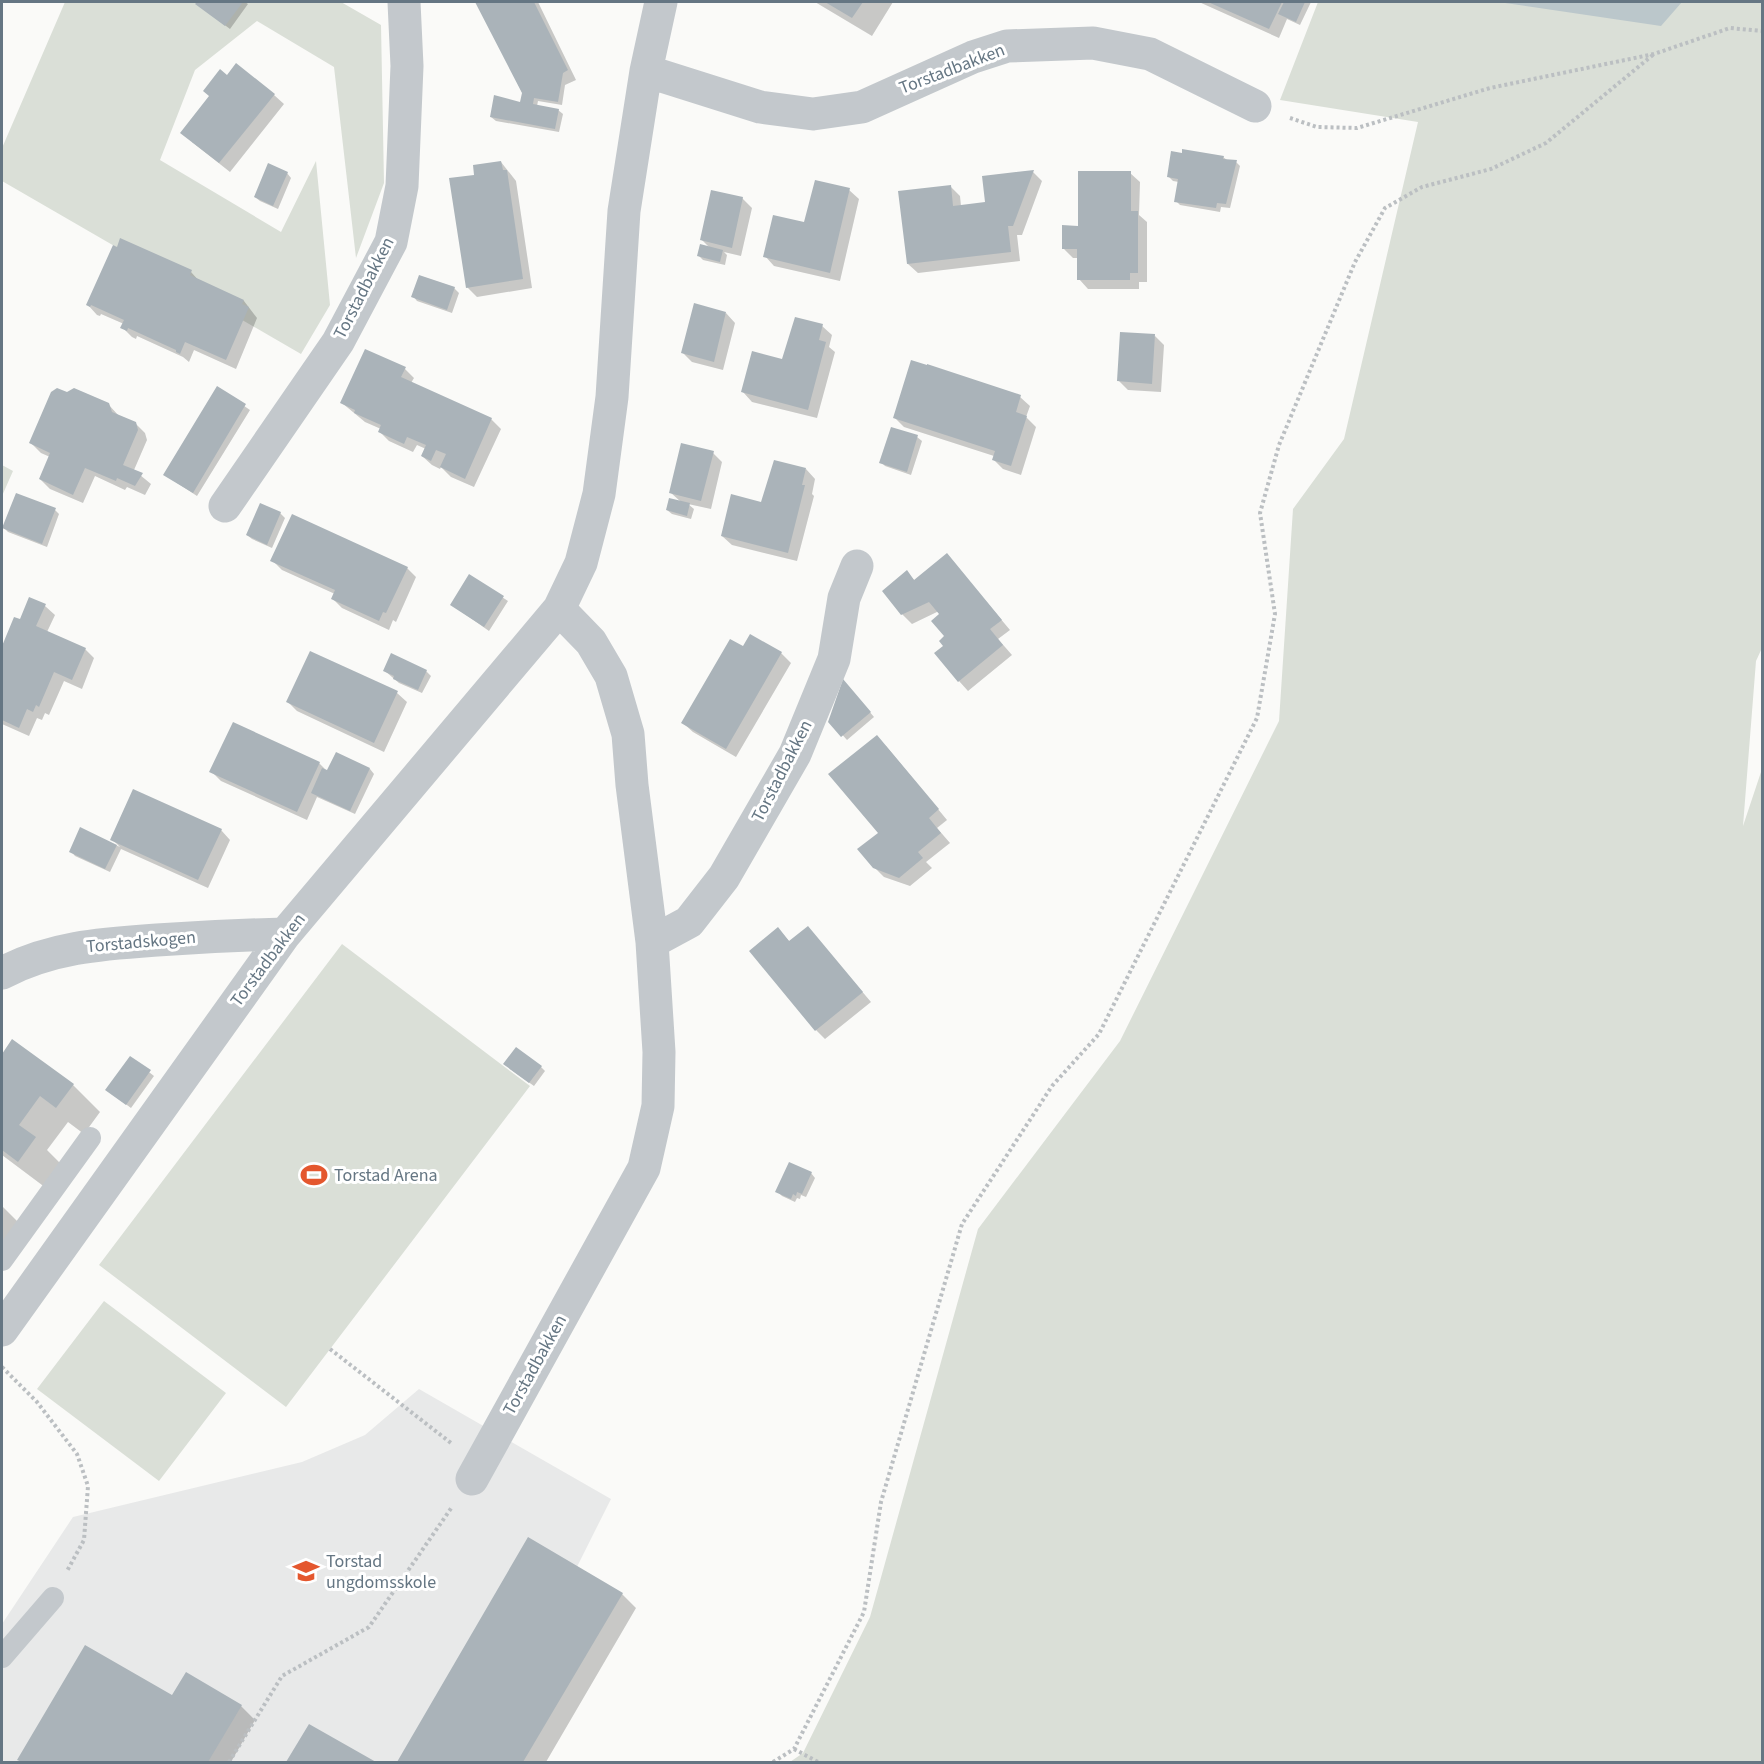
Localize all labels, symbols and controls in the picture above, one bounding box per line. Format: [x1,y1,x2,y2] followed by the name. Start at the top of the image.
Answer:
[896,37,1008,101] street label: Torstadbakken
[328,233,400,343] street label: Torstadbakken
[746,716,818,826] street label: Torstadbakken
[224,908,312,1012] street label: Torstadbakken
[85,925,197,959] street label: Torstadskogen
[299,1160,329,1190] sports icon: Torstad Arena
[334,1163,438,1188] place label: Torstad Arena
[497,1310,573,1420] street label: Torstadbakken
[326,1549,436,1595] place label: Torstad ungdomsskole
[291,1556,321,1586] school or university icon: Torstad ungdomsskole

